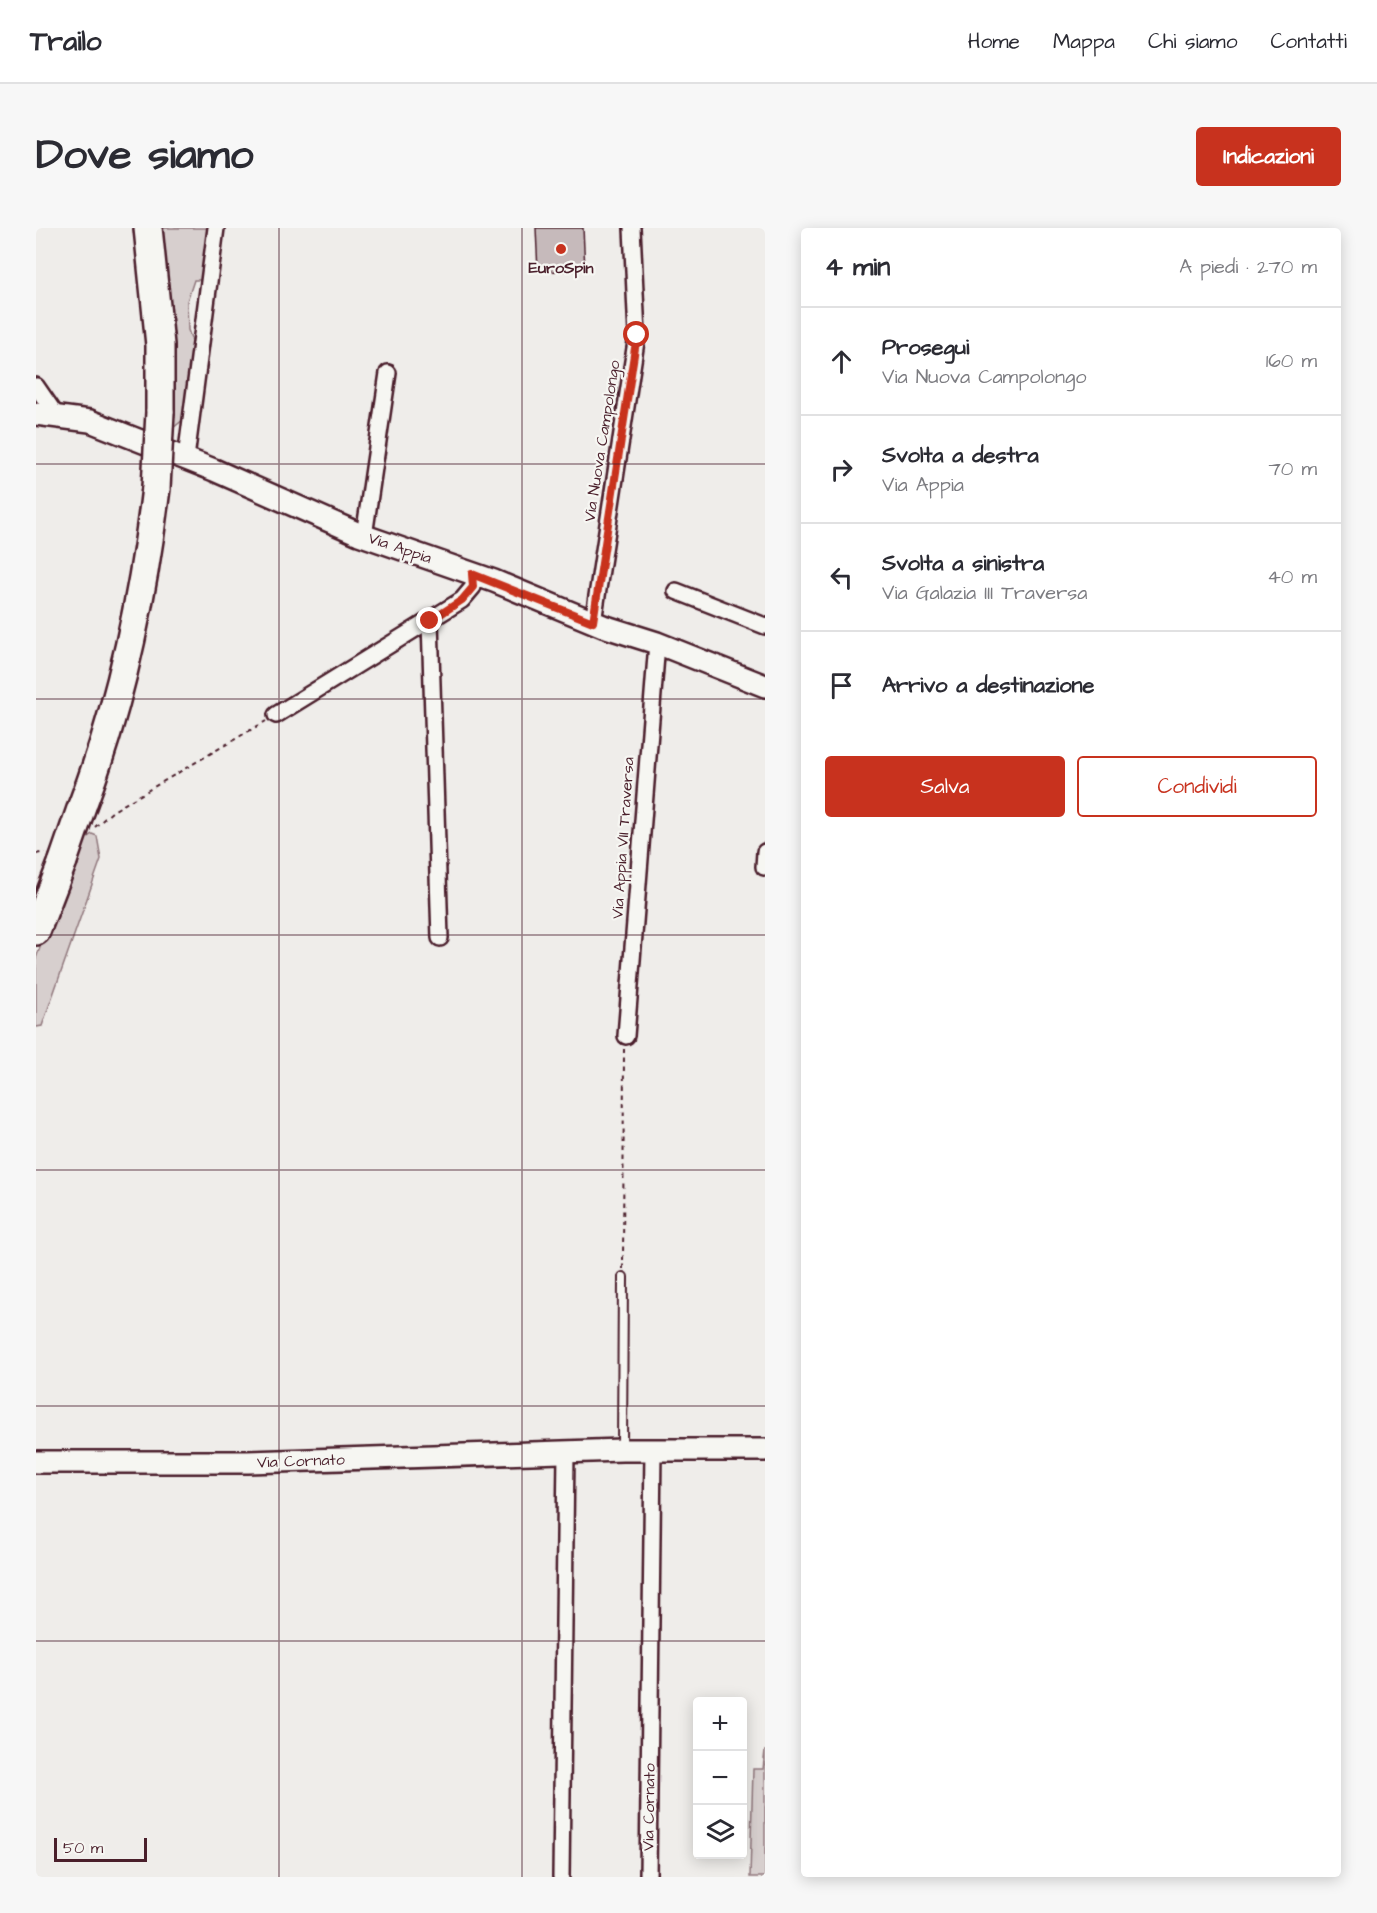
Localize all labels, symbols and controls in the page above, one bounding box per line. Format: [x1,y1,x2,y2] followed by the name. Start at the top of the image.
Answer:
[30,22,102,61] text: Trailo
[968,27,1020,56] text: Home
[1053,27,1115,56] text: Mappa
[1148,27,1237,56] text: Chi siamo
[1270,27,1347,56] text: Contatti
[36,127,253,185] text: Dove siamo
[1196,127,1341,186] button: Indicazioni
[554,242,568,256] marker: EuroSpin
[825,249,890,285] text: 4 min
[1179,253,1317,281] text: A piedi · 270 m
[528,257,594,279] place label: EuroSpin
[623,321,649,347] route start
[882,332,969,363] text: Prosegui
[825,345,858,378] icon: ahead
[1266,347,1317,375] text: 160 m
[578,358,627,524] street label: Via Nuova Campolongo
[882,363,1087,391] text: Via Nuova Campolongo
[882,440,1039,471] text: Svolta a destra
[825,453,858,486] icon: right
[1269,455,1317,483] text: 70 m
[882,471,964,499] text: Via Appia
[365,527,435,569] street label: Via Appia
[882,548,1044,579] text: Svolta a sinistra
[825,561,858,594] icon: left
[1267,563,1317,591] text: 40 m
[882,579,1087,607] text: Via Galazia III Traversa
[416,607,442,633] route end
[825,669,858,702] icon: arrive
[882,670,1094,701] text: Arrivo a destinazione
[606,756,640,920] street label: Via Appia VII Traversa
[825,756,1065,817] button: Salva
[1077,756,1317,817] button: Condividi
[257,1448,345,1474] street label: Via Cornato
[693,1697,747,1859] map controls
[693,1697,747,1751] button: +
[693,1751,747,1805] button: −
[637,1763,661,1851] street label: Via Cornato
[693,1805,747,1859] button: layers
[54,1835,147,1862] scale bar
[63,1837,103,1859] text: 50 m

